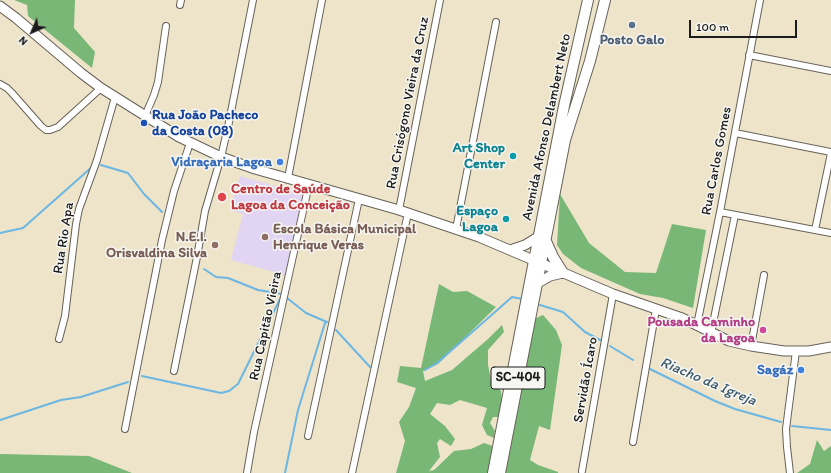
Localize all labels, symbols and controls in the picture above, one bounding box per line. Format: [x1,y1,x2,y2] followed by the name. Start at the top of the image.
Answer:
[12,12,52,52] north arrow
[691,12,799,38] scale bar
[383,16,433,190] street label: Rua Crisógono Vieira da Cruz
[627,20,637,30] marker: Posto Galo
[696,20,729,34] text: 100 m
[519,32,575,222] street label: Avenida Afonso Delambert Neto
[600,32,664,48] place label: Posto Galo
[16,34,30,48] text: N
[698,105,736,217] street label: Rua Carlos Gomes
[152,107,258,140] place label: Rua João Pacheco da Costa (08)
[139,118,149,128] marker: Rua João Pacheco da Costa (08)
[453,140,505,172] place label: Art Shop Center
[508,151,518,161] marker: Art Shop Center
[171,154,272,170] place label: Vidraçaria Lagoa
[275,157,285,167] marker: Vidraçaria Lagoa
[231,181,350,214] place label: Centro de Saúde Lagoa da Conceição
[216,191,228,203] marker: Centro de Saúde Lagoa da Conceição
[50,201,78,275] street label: Rua Rio Apa
[456,203,498,236] place label: Espaço Lagoa
[501,214,511,224] marker: Espaço Lagoa
[273,221,416,254] place label: Escola Básica Municipal Henrique Veras
[106,229,207,262] place label: N.E.I. Orisvaldina Silva
[260,232,270,242] marker: Escola Básica Municipal Henrique Veras
[210,240,220,250] marker: N.E.I. Orisvaldina Silva
[246,270,286,382] street label: Rua Capitão Vieira
[648,314,755,346] place label: Pousada Caminho da Lagoa
[758,325,768,335] marker: Pousada Caminho da Lagoa
[570,336,602,424] street label: Servidão Ícaro
[657,354,759,410] water label: Riacho da Igreja
[757,362,793,378] place label: Sagáz
[796,365,806,375] marker: Sagáz
[491,367,545,389] road number: SC-404

